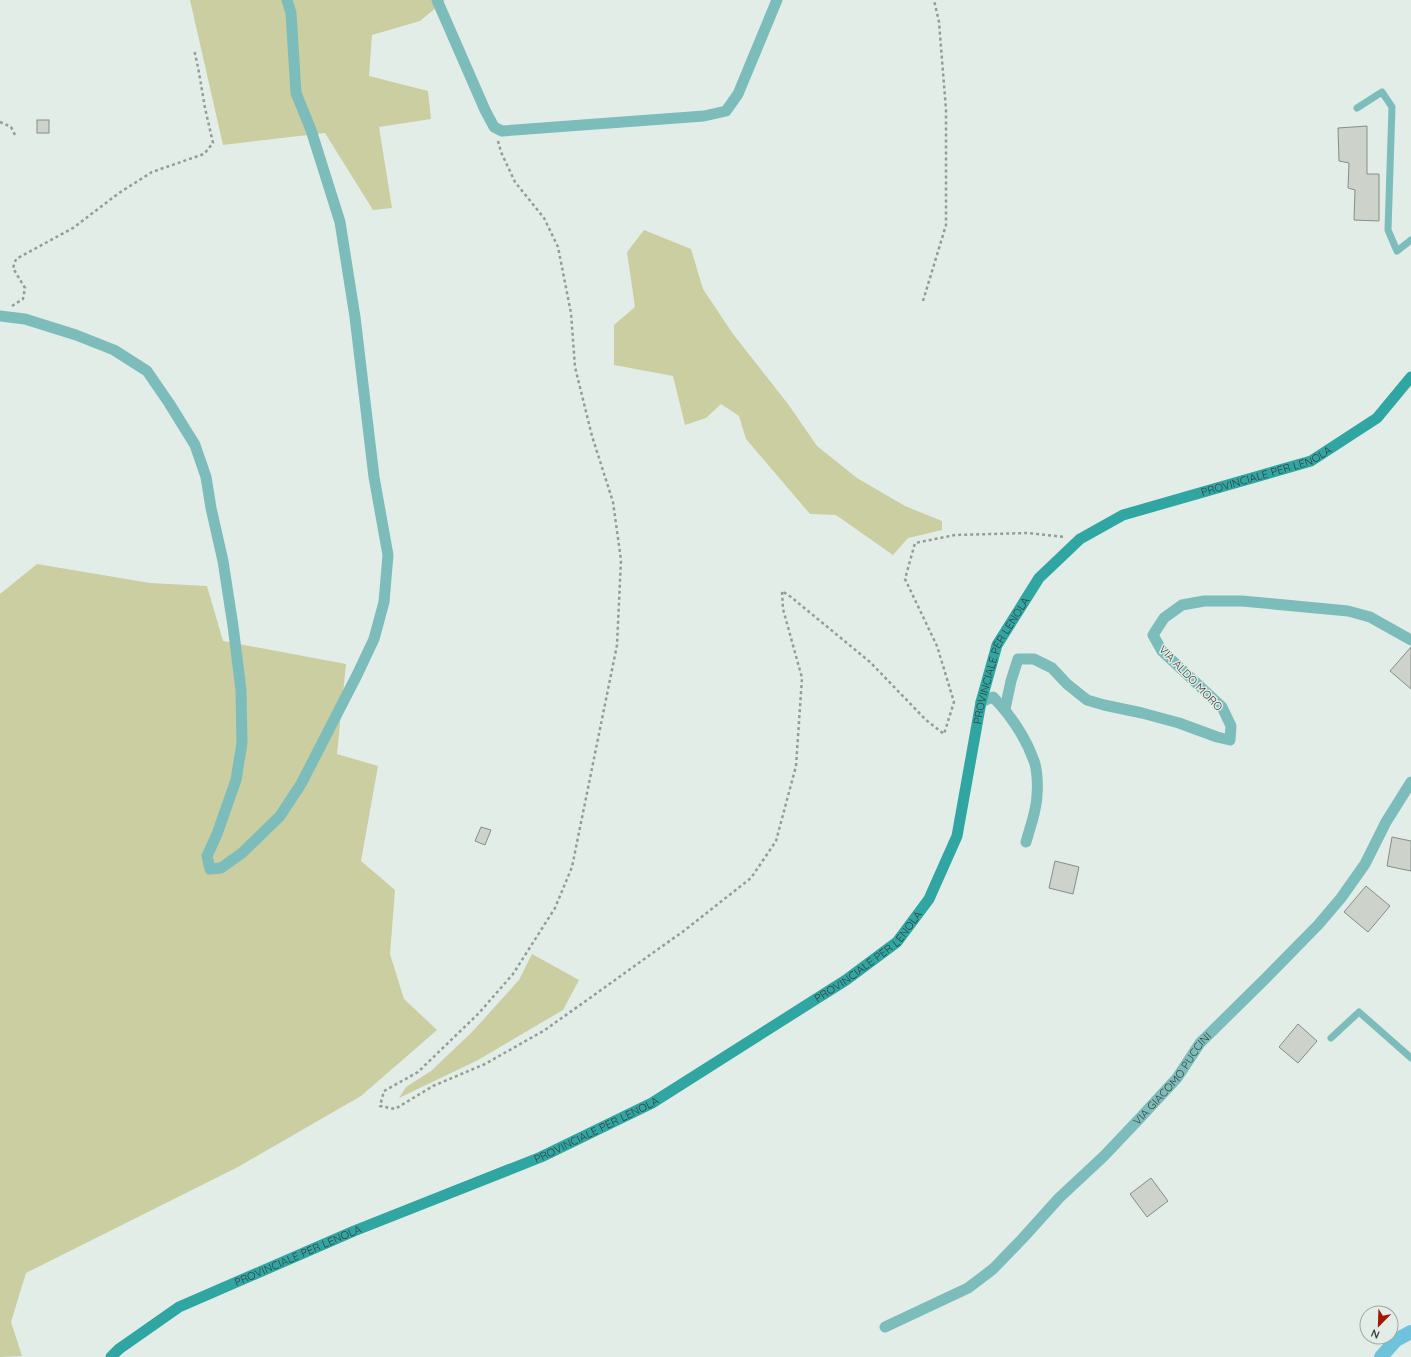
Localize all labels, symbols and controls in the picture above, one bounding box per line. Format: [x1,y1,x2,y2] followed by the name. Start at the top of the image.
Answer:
[1199,443,1334,499] street label: PROVINCIALE PER LENOLA
[970,594,1032,725] street label: PROVINCIALE PER LENOLA
[1156,642,1226,714] street label: VIA ALDO MORO
[812,908,925,1005] street label: PROVINCIALE PER LENOLA
[1130,1029,1214,1128] street label: VIA GIACOMO PUCCINI
[532,1094,661,1166] street label: PROVINCIALE PER LENOLA
[232,1222,363,1289] street label: PROVINCIALE PER LENOLA
[1359,1305,1399,1345] north arrow
[1369,1326,1382,1342] text: N

